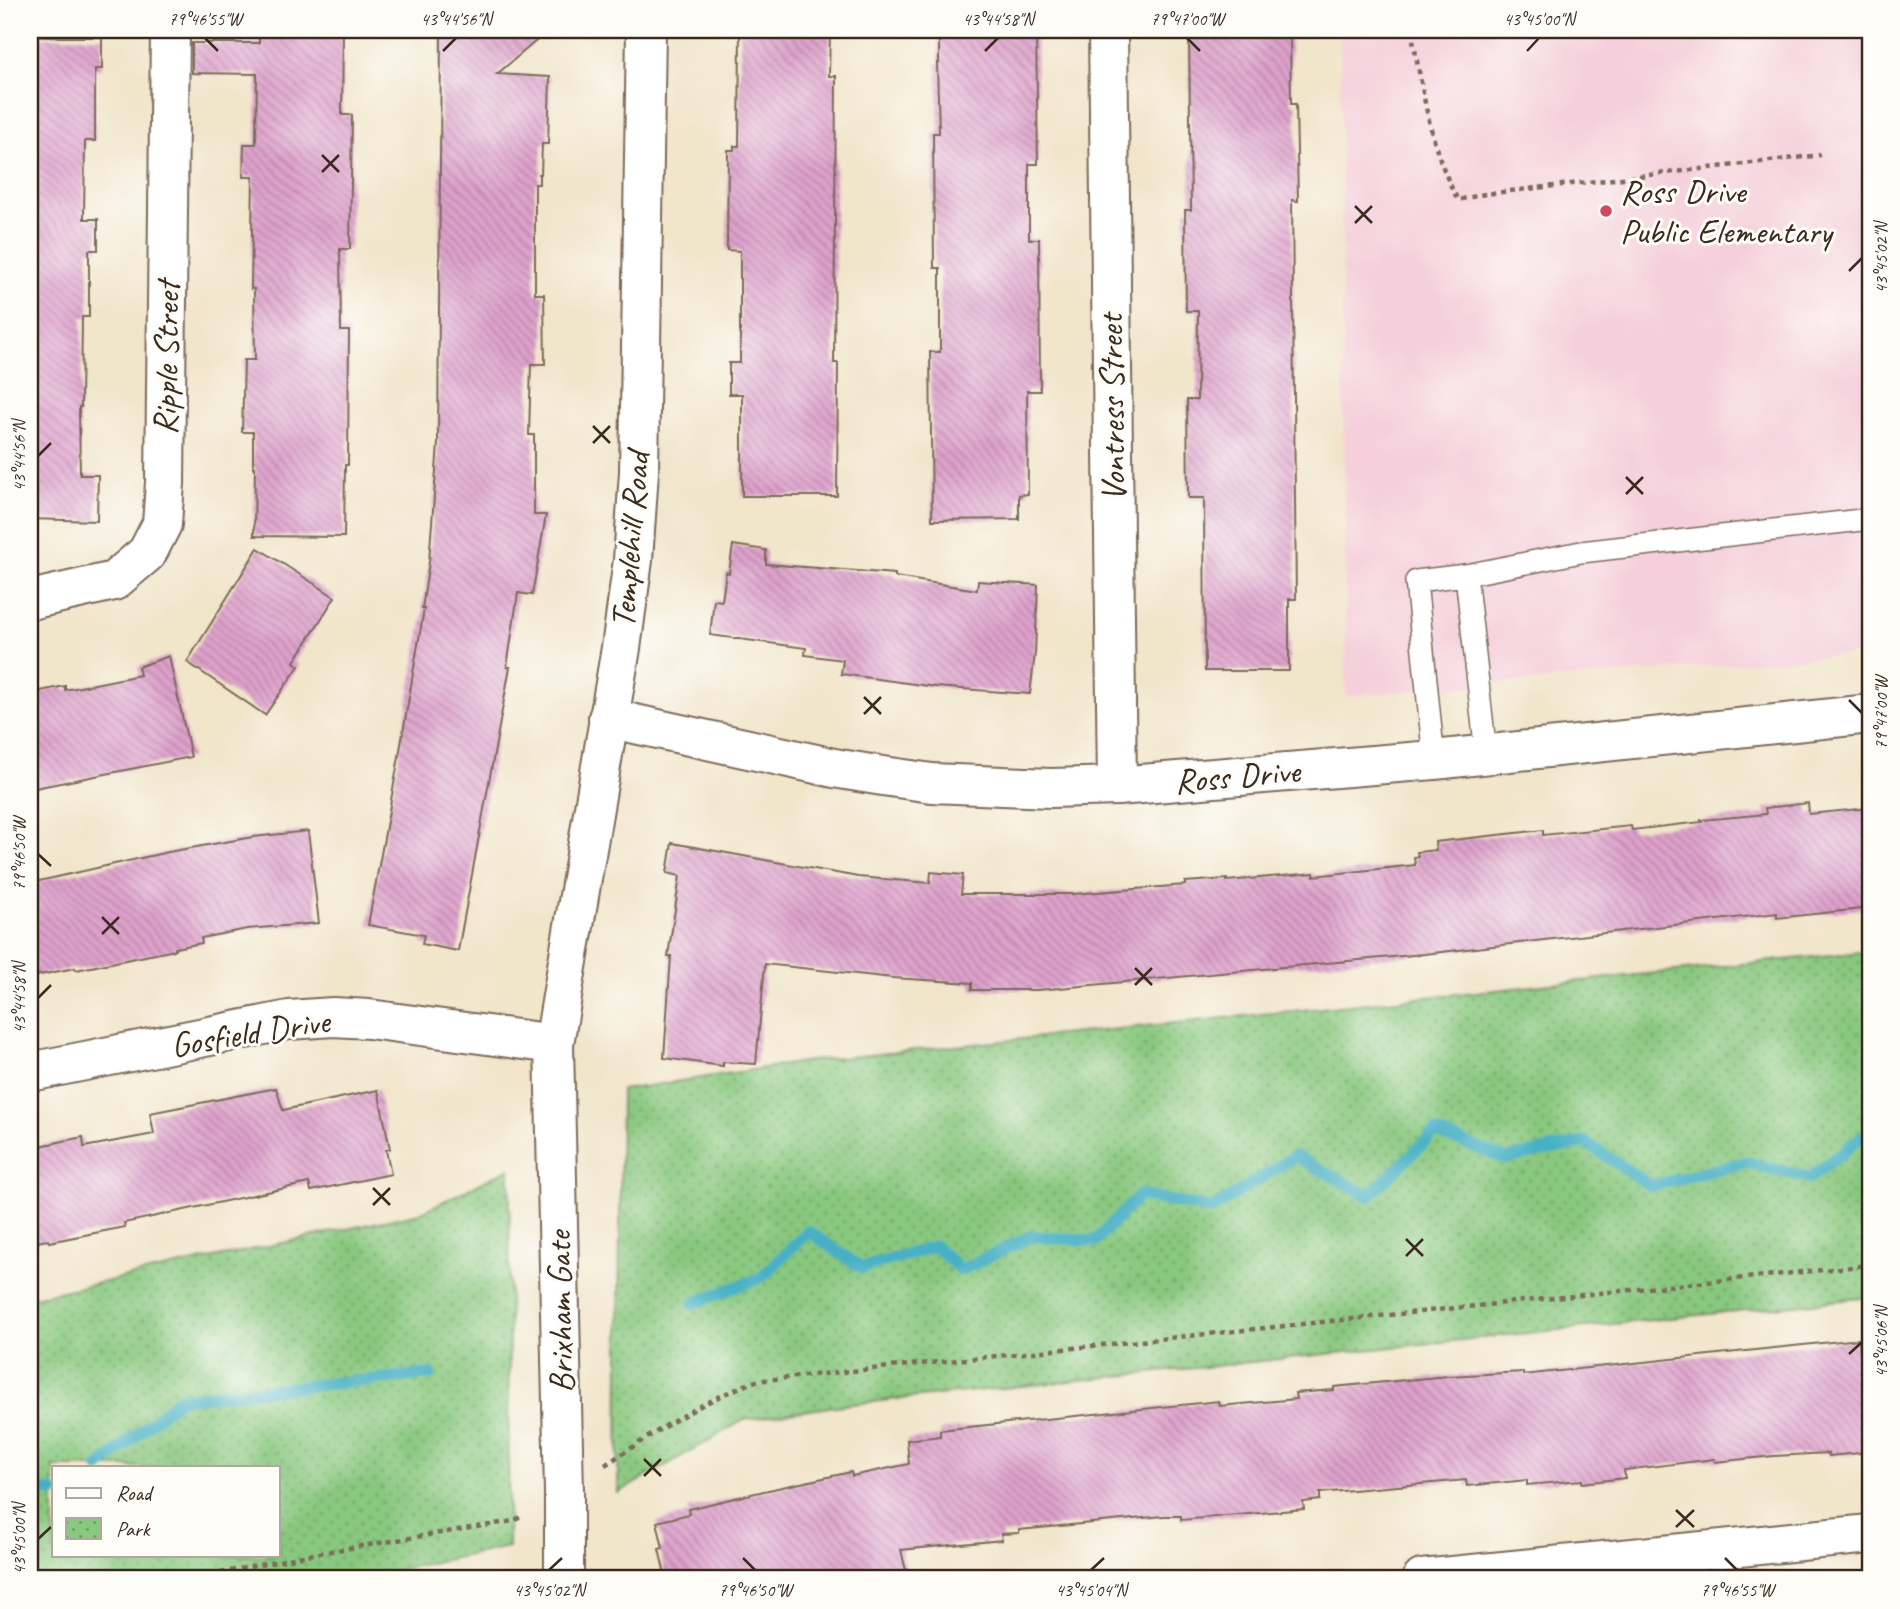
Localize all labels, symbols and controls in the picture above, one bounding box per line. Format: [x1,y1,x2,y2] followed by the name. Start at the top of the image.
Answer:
[168,8,245,30] text: 79°46'55"W
[421,8,495,30] text: 43°44'56"N
[963,8,1037,30] text: 43°44'58"N
[1150,8,1227,30] text: 79°47'00"W
[1504,8,1578,30] text: 43°45'00"N
[1620,169,1835,254] place label: Ross Drive Public Elementary
[1598,203,1614,219] marker: Ross Drive Public Elementary
[1870,219,1892,293] text: 43°45'02"N
[142,276,190,435] street label: Ripple Street
[1088,310,1136,502] street label: Vontress Street
[8,417,30,491] text: 43°44'56"N
[600,445,661,630] street label: Templehill Road
[1870,673,1892,750] text: 79°47'00"W
[1173,748,1304,804] street label: Ross Drive
[8,814,30,891] text: 79°46'50"W
[8,959,30,1033] text: 43°44'58"N
[168,998,335,1068] street label: Gosfield Drive
[536,1228,584,1393] street label: Brixham Gate
[1870,1303,1892,1377] text: 43°45'06"N
[52,1466,280,1556] legend
[116,1480,155,1506] text: Road
[8,1500,30,1574] text: 43°45'00"N
[116,1516,151,1542] text: Park
[514,1579,588,1601] text: 43°45'02"N
[718,1579,795,1601] text: 79°46'50"W
[1056,1579,1130,1601] text: 43°45'04"N
[1700,1579,1777,1601] text: 79°46'55"W

